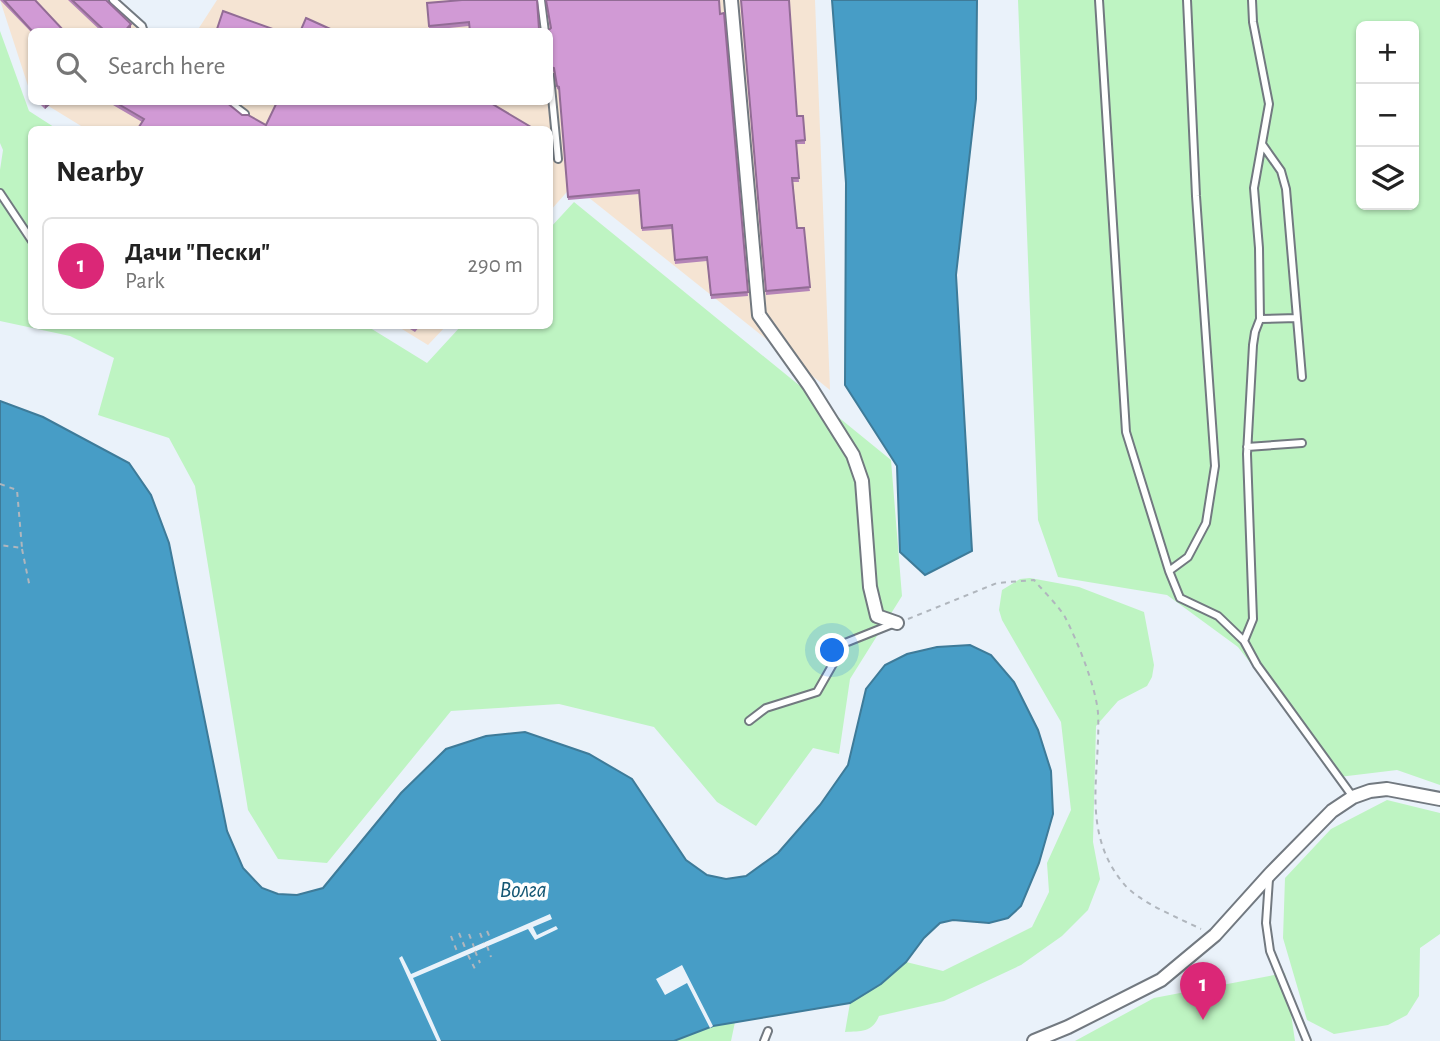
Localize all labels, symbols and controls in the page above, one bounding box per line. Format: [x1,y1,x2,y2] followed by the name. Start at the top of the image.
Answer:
[1356,21,1419,210] map controls
[1356,21,1419,84] button: +
[28,28,553,105] search box
[52,48,90,86] icon: search
[108,53,226,79] text: Search here
[1356,84,1419,147] button: −
[1356,147,1419,210] button: layers
[56,157,144,187] text: Nearby
[125,239,270,265] text: Дачи "Пески"
[77,254,85,277] text: 1
[467,254,523,277] text: 290 m
[125,270,165,293] text: Park
[815,633,849,667] your location
[499,879,547,902] water label: Волга
[1180,962,1226,1020] pin: 1

